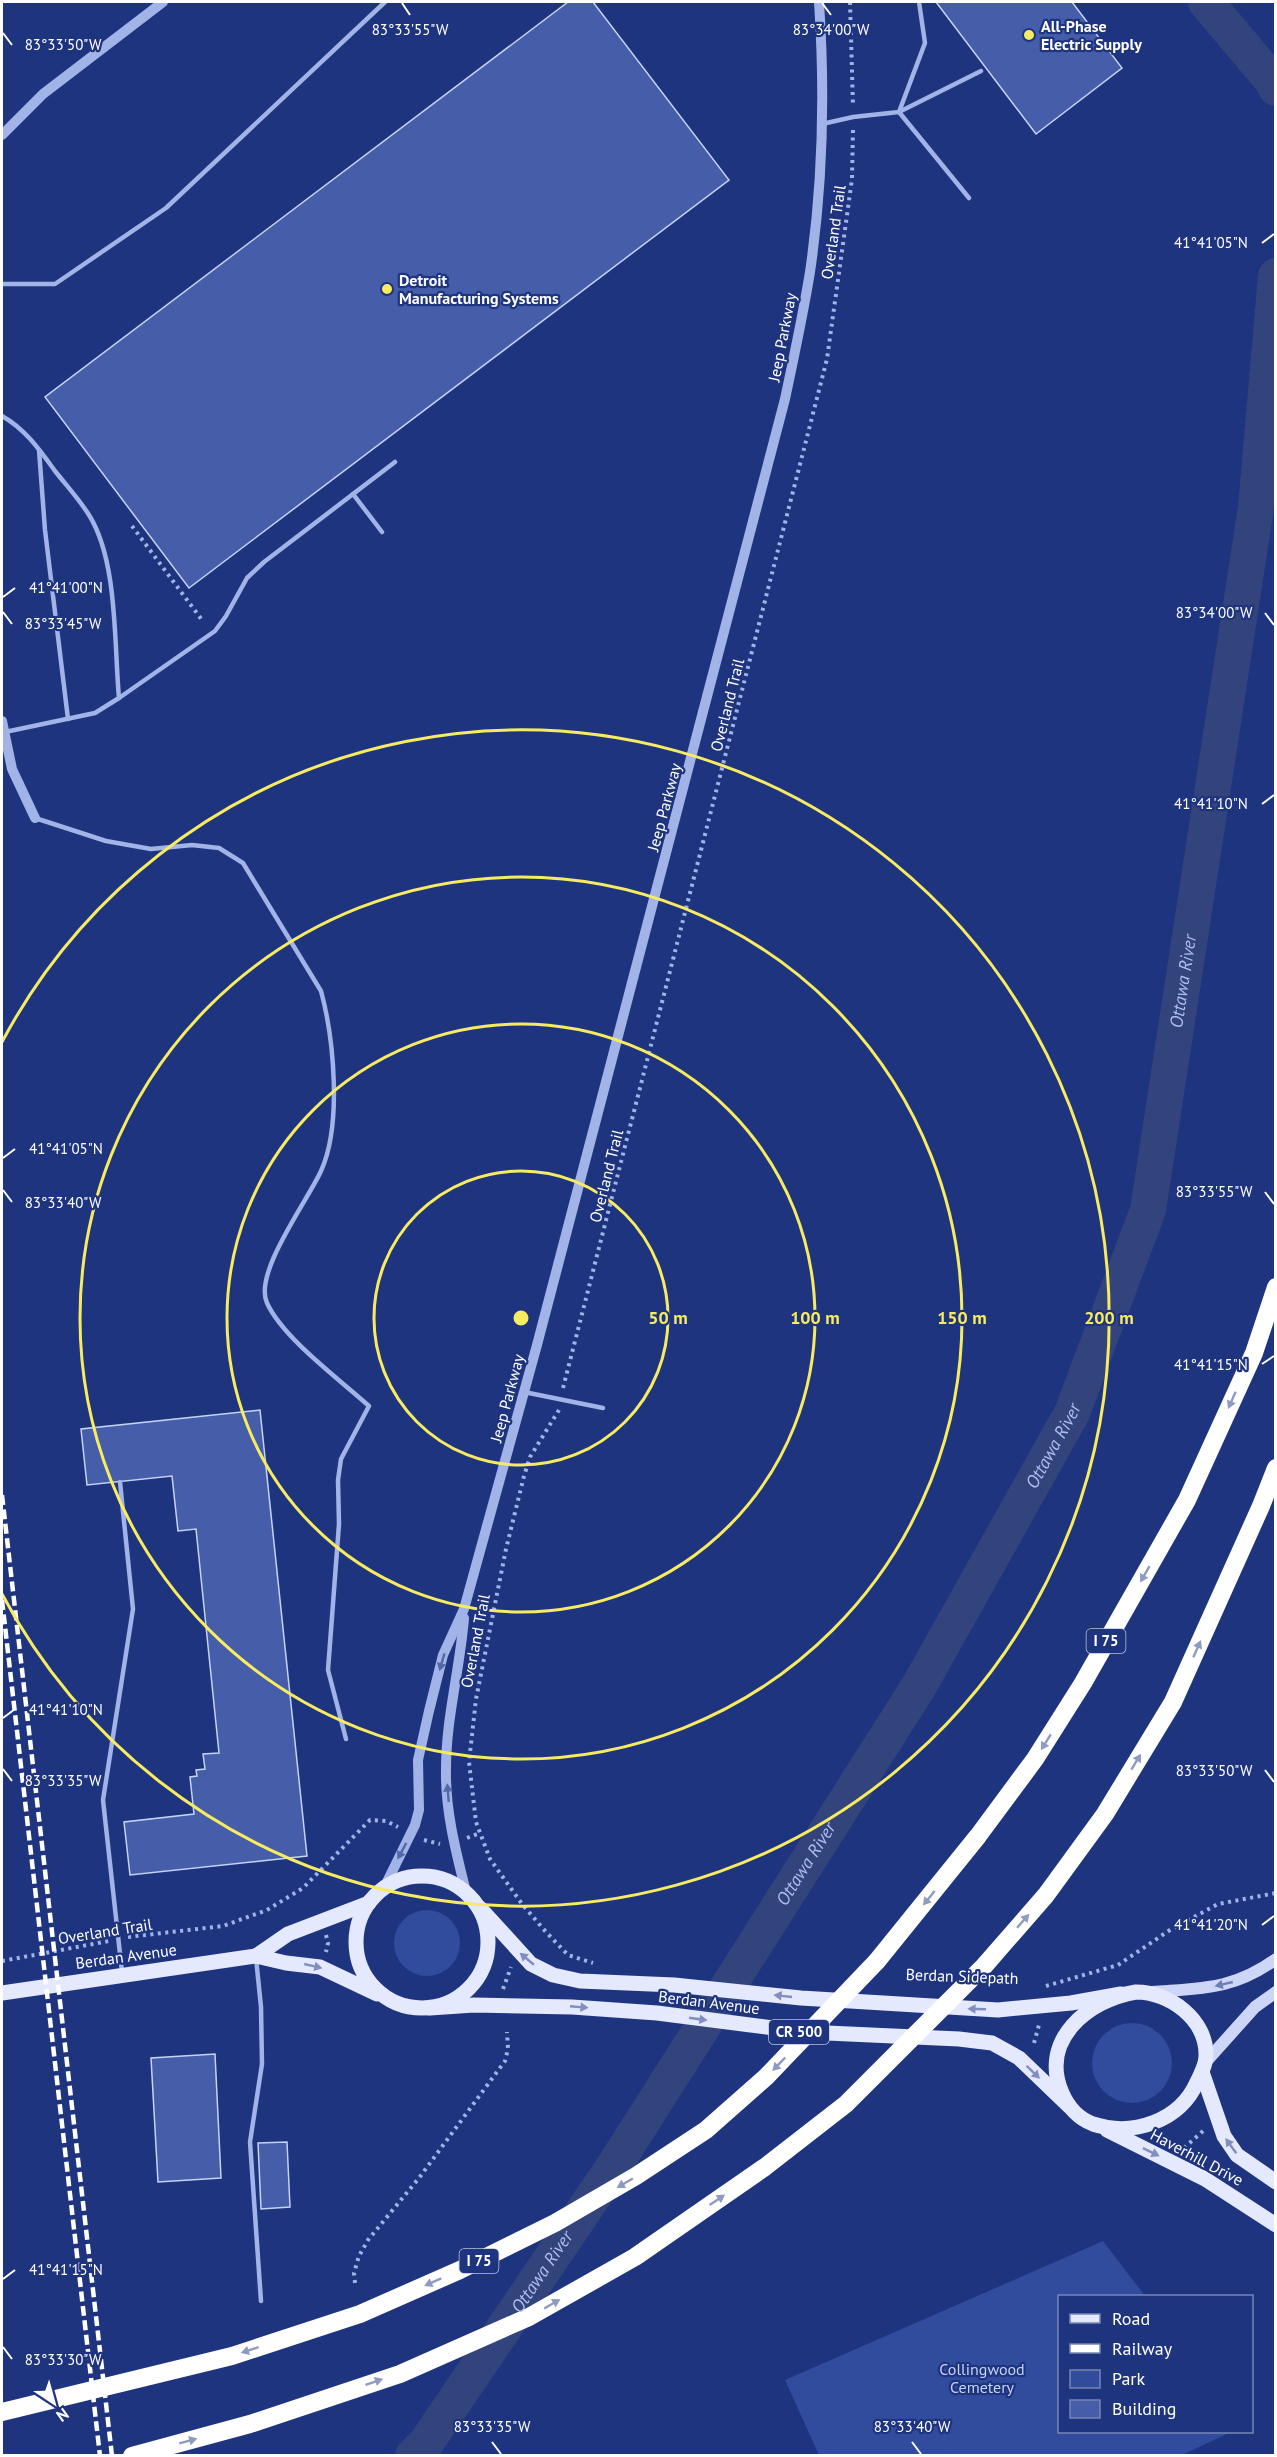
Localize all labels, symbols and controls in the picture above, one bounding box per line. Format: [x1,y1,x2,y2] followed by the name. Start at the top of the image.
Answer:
[1041,16,1142,54] place label: All-Phase Electric Supply
[372,20,449,39] text: 83°33'55"W
[793,20,870,39] text: 83°34'00"W
[1022,28,1036,42] marker: All-Phase Electric Supply
[25,35,102,54] text: 83°33'50"W
[816,183,850,280] street label: Overland Trail
[1174,233,1248,252] text: 41°41'05"N
[399,270,559,308] place label: Detroit Manufacturing Systems
[380,282,394,296] marker: Detroit Manufacturing Systems
[763,290,801,384] street label: Jeep Parkway
[29,578,103,597] text: 41°41'00"N
[1176,603,1253,622] text: 83°34'00"W
[25,614,102,633] text: 83°33'45"W
[706,656,748,754] street label: Overland Trail
[642,760,685,854] street label: Jeep Parkway
[1174,794,1248,813] text: 41°41'10"N
[1164,932,1201,1030] water label: Ottawa River
[585,1127,627,1225] street label: Overland Trail
[29,1139,103,1158] text: 41°41'05"N
[1176,1182,1253,1201] text: 83°33'55"W
[25,1193,102,1212] text: 83°33'40"W
[648,1306,688,1329] text: 50 m
[790,1306,840,1329] text: 100 m
[937,1306,987,1329] text: 150 m
[1084,1306,1134,1329] text: 200 m
[511,1308,531,1328] centre of rings
[485,1351,528,1445] street label: Jeep Parkway
[1174,1355,1248,1374] text: 41°41'15"N
[1227,1391,1237,1409] one-way arrow
[1020,1399,1086,1493] water label: Ottawa River
[1139,1566,1150,1582] one-way arrow
[456,1592,494,1690] street label: Overland Trail
[1086,1629,1126,1653] road number: I 75
[1193,1640,1202,1657] one-way arrow
[437,1654,446,1672] one-way arrow
[29,1700,103,1719] text: 41°41'10"N
[1041,1734,1052,1750] one-way arrow
[1131,1754,1142,1770] one-way arrow
[1176,1761,1253,1780] text: 83°33'50"W
[25,1771,102,1790] text: 83°33'35"W
[443,1783,452,1802] one-way arrow
[771,1817,841,1910] water label: Ottawa River
[397,1842,407,1859] one-way arrow
[922,1890,935,1906] one-way arrow
[56,1914,154,1948] street label: Overland Trail
[1016,1914,1029,1929] one-way arrow
[1174,1915,1248,1934] text: 41°41'20"N
[74,1939,178,1973] street label: Berdan Avenue
[519,1953,535,1966] one-way arrow
[304,1962,322,1972] one-way arrow
[905,1964,1019,1988] street label: Berdan Sidepath
[1214,1980,1233,1989] one-way arrow
[657,1986,761,2018] street label: Berdan Avenue
[773,1991,792,2001] one-way arrow
[569,2003,588,2012] one-way arrow
[968,2004,987,2014] one-way arrow
[689,2014,708,2024] one-way arrow
[769,2020,829,2044] road number: CR 500
[772,2057,786,2071] one-way arrow
[1026,2064,1040,2078] one-way arrow
[1147,2124,1247,2190] street label: Haverhill Drive
[1225,2138,1237,2154] one-way arrow
[1143,2147,1160,2157] one-way arrow
[617,2177,633,2188] one-way arrow
[709,2195,725,2206] one-way arrow
[506,2225,578,2317] water label: Ottawa River
[460,2249,498,2273] road number: I 75
[29,2260,103,2279] text: 41°41'15"N
[424,2278,442,2287] one-way arrow
[1058,2295,1253,2433] legend
[544,2299,561,2309] one-way arrow
[1112,2307,1150,2330] text: Road
[1112,2337,1173,2360] text: Railway
[241,2345,259,2355] one-way arrow
[25,2350,102,2369] text: 83°33'30"W
[939,2359,1025,2397] park label: Collingwood Cemetery
[1112,2367,1145,2390] text: Park
[24,2373,84,2433] north arrow
[365,2377,383,2387] one-way arrow
[1112,2397,1176,2420] text: Building
[53,2404,73,2426] text: N
[454,2417,531,2436] text: 83°33'35"W
[874,2417,951,2436] text: 83°33'40"W
[179,2435,197,2445] one-way arrow

